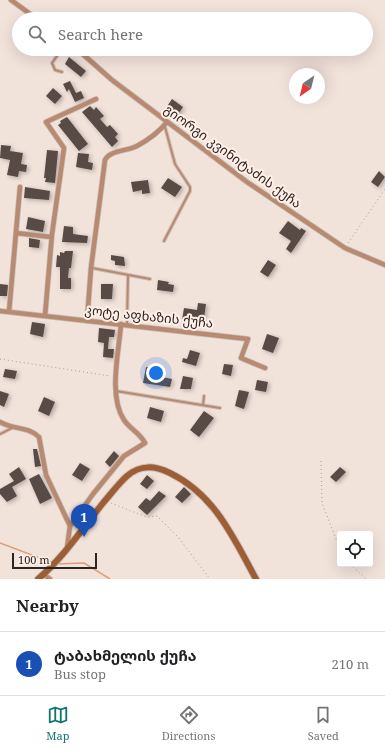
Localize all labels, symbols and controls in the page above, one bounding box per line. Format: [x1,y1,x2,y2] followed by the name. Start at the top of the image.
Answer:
[12,12,373,56] search box
[26,23,48,45] icon: search
[58,24,143,44] text: Search here
[289,68,325,104] north arrow
[161,100,305,212] street label: გიორგი კვინიტაძის ქუჩა
[84,300,214,332] street label: კოტე აფხაზის ქუჩა
[146,363,166,383] your location
[71,504,97,537] pin: 1
[337,531,373,567] map controls
[337,531,373,567] button: locate
[12,551,97,570] scale bar
[18,552,50,567] text: 100 m
[16,594,79,617] text: Nearby
[54,645,196,665] text: ტაბახმელის ქუჩა
[25,655,33,673] text: 1
[332,655,369,673] text: 210 m
[54,665,106,683] text: Bus stop
[46,704,69,743] tab: Map
[162,704,215,743] tab: Directions
[308,704,339,743] tab: Saved

